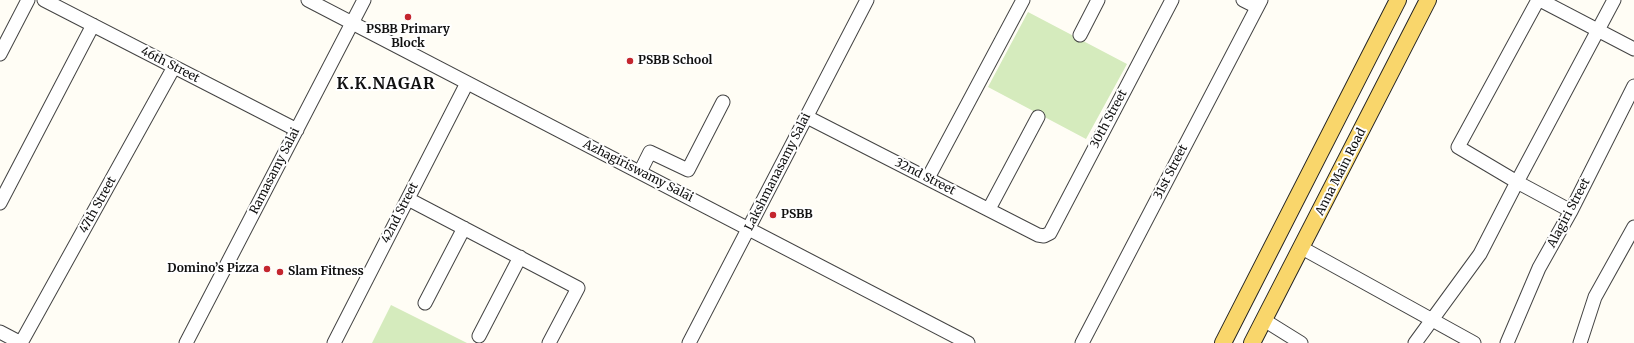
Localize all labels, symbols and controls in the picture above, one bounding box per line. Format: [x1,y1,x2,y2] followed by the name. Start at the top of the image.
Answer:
[403,12,413,22] marker: PSBB Primary Block
[366,23,450,51] place label: PSBB Primary Block
[138,44,202,86] street label: 46th Street
[638,54,712,68] place label: PSBB School
[625,56,635,66] marker: PSBB School
[337,74,435,94] district label: K.K.NAGAR
[1088,87,1130,151] street label: 30th Street
[742,111,814,233] street label: Lakshmanasamy Salai
[247,125,303,217] street label: Ramasamy Salai
[1313,126,1369,218] street label: Anna Main Road
[581,137,695,205] street label: Azhagiriswamy Salai
[1151,142,1191,202] street label: 31st Street
[892,156,958,198] street label: 32nd Street
[77,174,119,236] street label: 47th Street
[1545,176,1593,250] street label: Alagiri Street
[379,180,421,246] street label: 42nd Street
[781,208,813,222] place label: PSBB
[768,210,778,220] marker: PSBB
[167,262,259,276] place label: Domino’s Pizza
[262,264,272,274] marker: Domino’s Pizza
[288,265,364,279] place label: Slam Fitness
[275,267,285,277] marker: Slam Fitness

